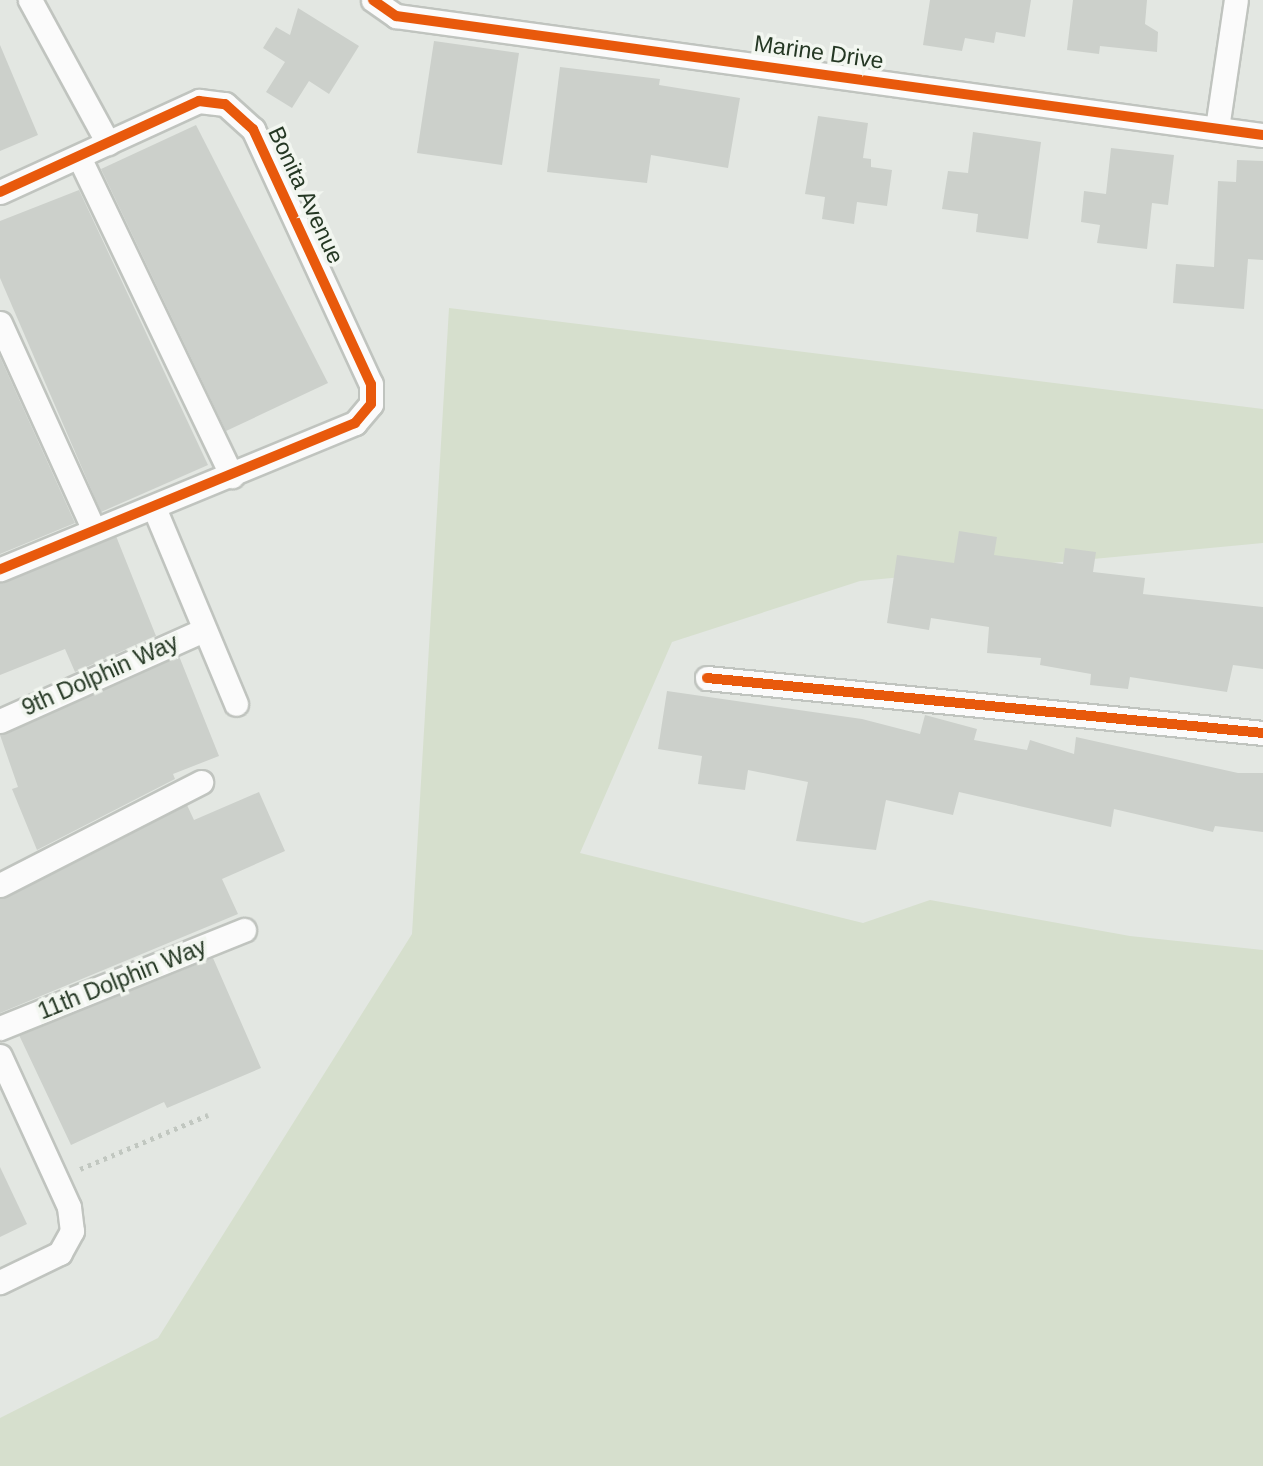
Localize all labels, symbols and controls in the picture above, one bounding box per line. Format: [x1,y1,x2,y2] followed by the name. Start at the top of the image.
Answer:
[753,29,885,75] street label: Marine Drive
[262,122,350,268] street label: Bonita Avenue
[18,628,182,722] street label: 9th Dolphin Way
[34,933,210,1025] street label: 11th Dolphin Way

